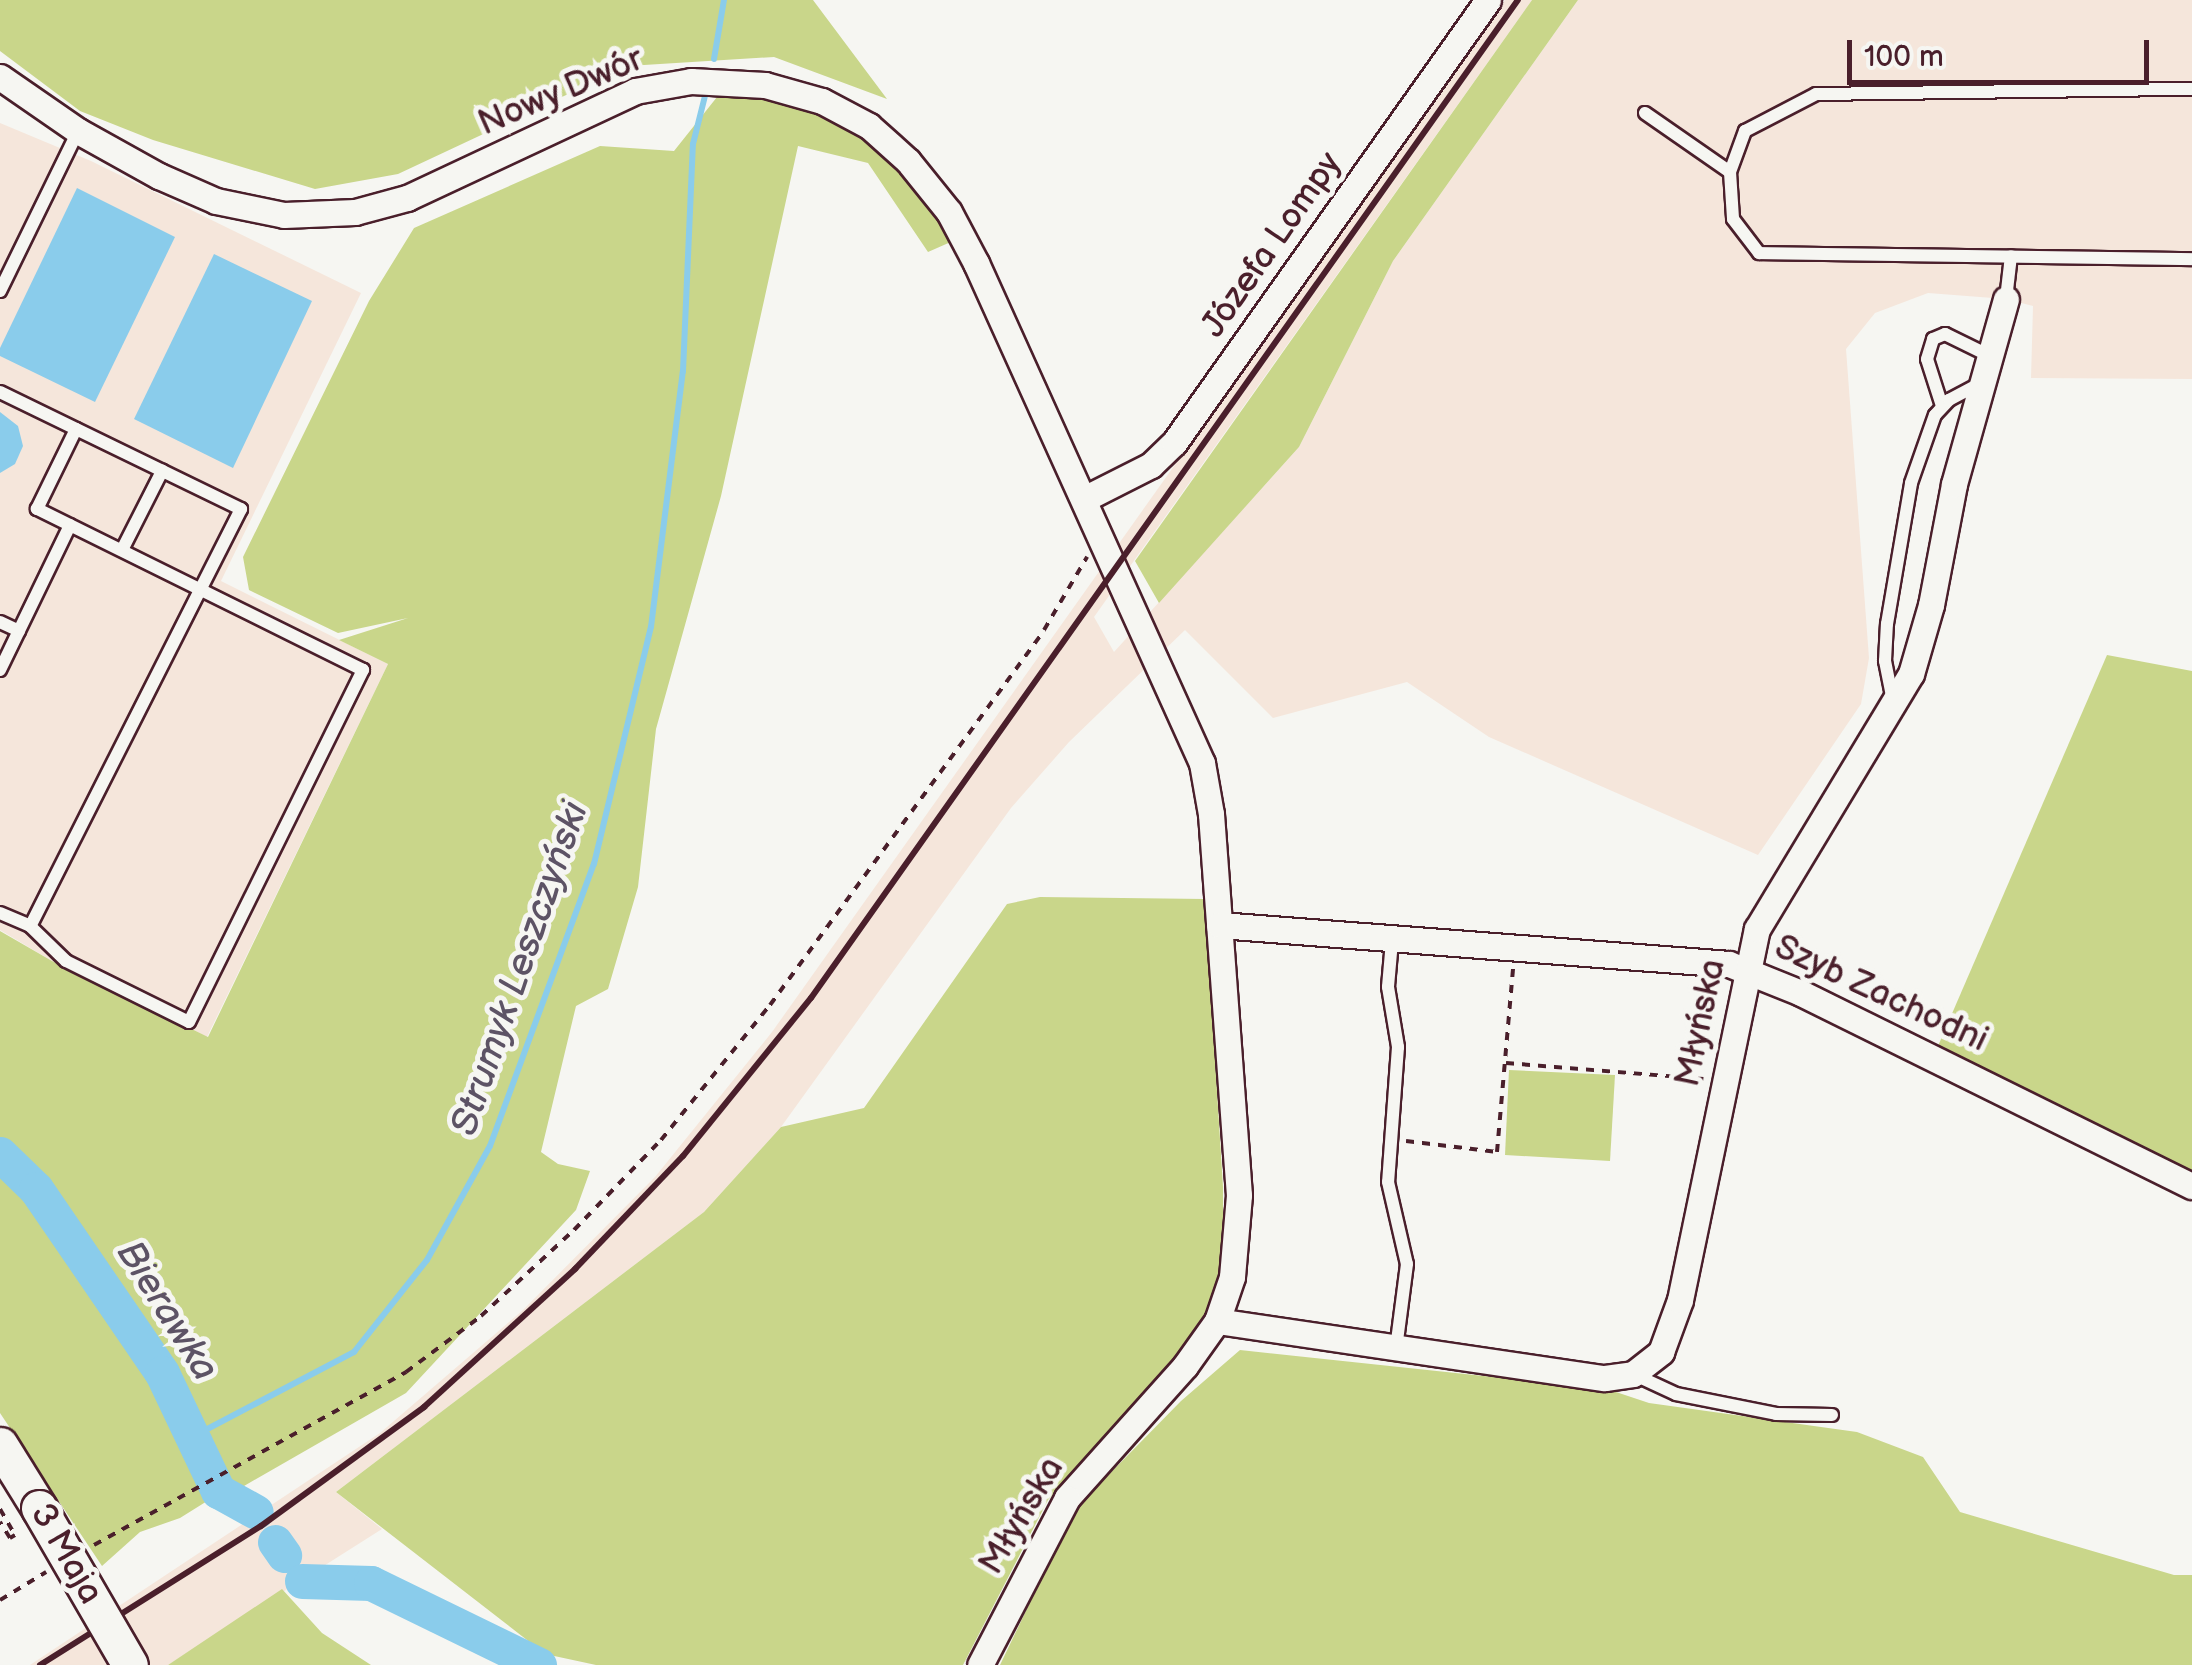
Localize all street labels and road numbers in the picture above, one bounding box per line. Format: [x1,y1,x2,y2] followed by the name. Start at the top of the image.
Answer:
[471,38,651,146] street label: Nowy Dwór
[1193,144,1351,346] street label: Józefa Lompy
[1768,926,1994,1062] street label: Szyb Zachodni
[1667,955,1735,1091] street label: Młyńska
[971,1450,1073,1582] street label: Młyńska
[21,1496,111,1612] street label: 3 Maja

